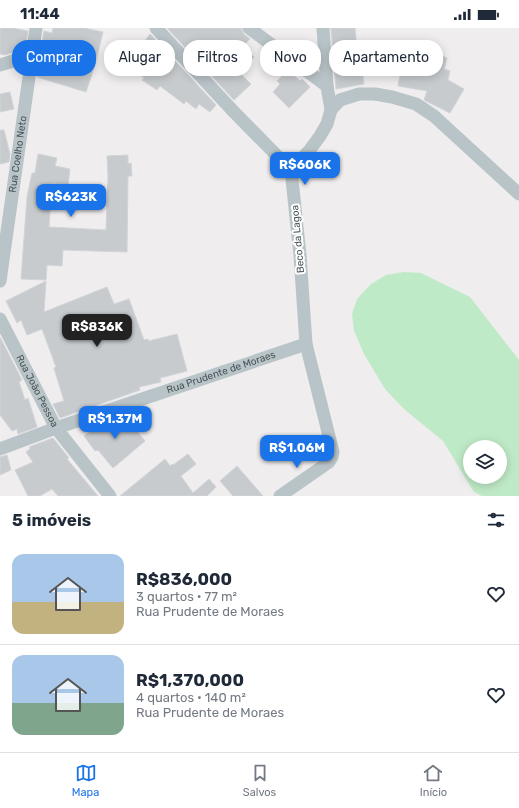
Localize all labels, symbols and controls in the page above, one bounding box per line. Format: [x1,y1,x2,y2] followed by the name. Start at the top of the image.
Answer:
[20,5,60,23] text: 11:44
[12,40,96,76] chip: Comprar
[104,40,175,76] chip: Alugar
[183,40,252,76] chip: Filtros
[260,40,321,76] chip: Novo
[329,40,443,76] chip: Apartamento
[7,115,29,194] street label: Rua Coelho Neto
[272,152,338,186] pin: R$606K
[279,157,331,172] text: R$606K
[38,184,104,218] pin: R$623K
[45,189,97,204] text: R$623K
[289,204,307,274] street label: Beco da Lagoa
[64,314,130,348] pin: R$836K
[71,319,123,334] text: R$836K
[165,349,277,396] street label: Rua Prudente de Moraes
[13,353,61,429] street label: Rua João Pessoa
[78,406,152,440] pin: R$1.37M
[88,411,142,426] text: R$1.37M
[260,435,334,469] pin: R$1.06M
[269,440,325,455] text: R$1.06M
[463,440,507,484] map controls
[463,440,507,484] button: layers
[485,509,507,531] icon: filters
[12,510,91,530] text: 5 imóveis
[136,569,232,589] text: R$836,000
[44,570,92,618] icon: home
[485,583,507,605] icon: heart
[136,589,237,604] text: 3 quartos · 77 m²
[136,604,284,619] text: Rua Prudente de Moraes
[136,670,244,690] text: R$1,370,000
[44,671,92,719] icon: home
[485,684,507,706] icon: heart
[136,690,246,705] text: 4 quartos · 140 m²
[136,705,284,720] text: Rua Prudente de Moraes
[72,762,99,799] tab: Mapa
[243,762,276,799] tab: Salvos
[420,762,447,799] tab: Início

